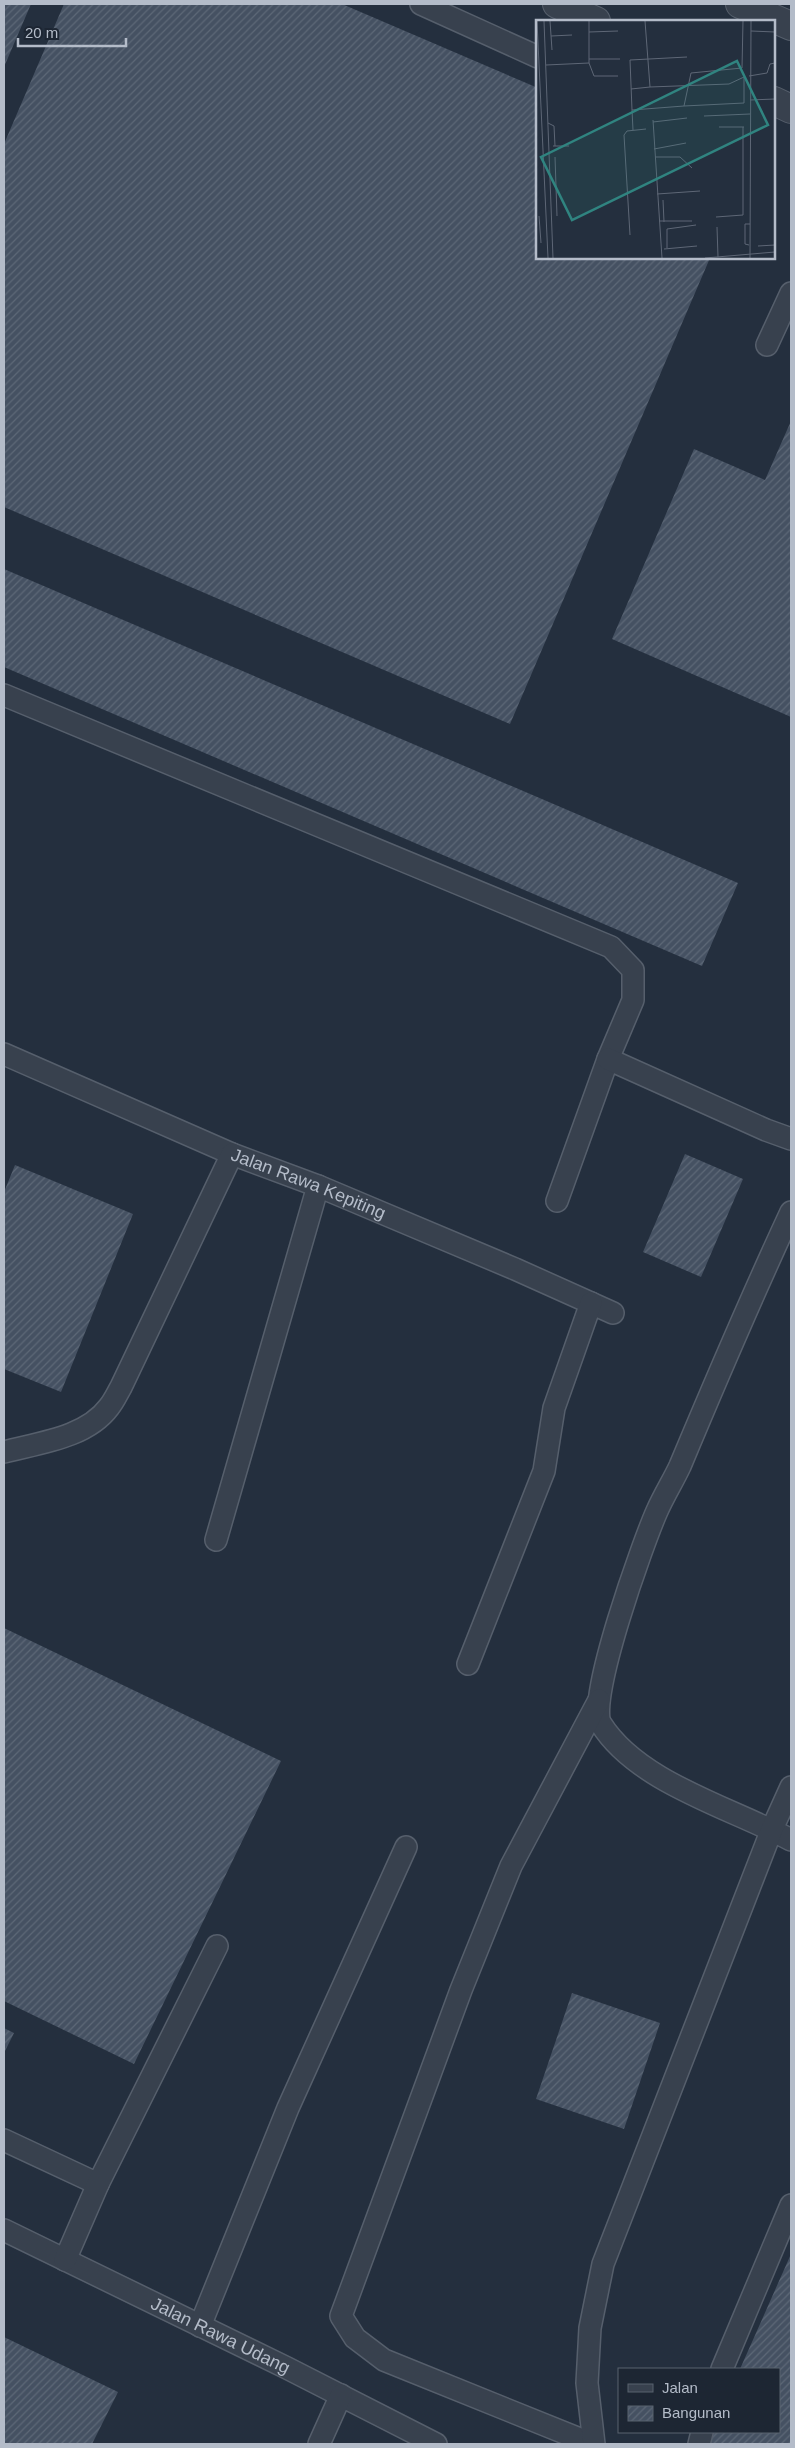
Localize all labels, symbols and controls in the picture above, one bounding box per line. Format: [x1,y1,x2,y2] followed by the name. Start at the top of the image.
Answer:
[18,15,125,47] scale bar
[536,20,775,259] inset map
[25,24,58,41] text: 20 m
[228,1145,389,1223] street label: Jalan Rawa Kepiting
[148,2293,293,2378] street label: Jalan Rawa Udang
[618,2368,780,2433] legend
[662,2379,698,2396] text: Jalan
[662,2404,730,2421] text: Bangunan

